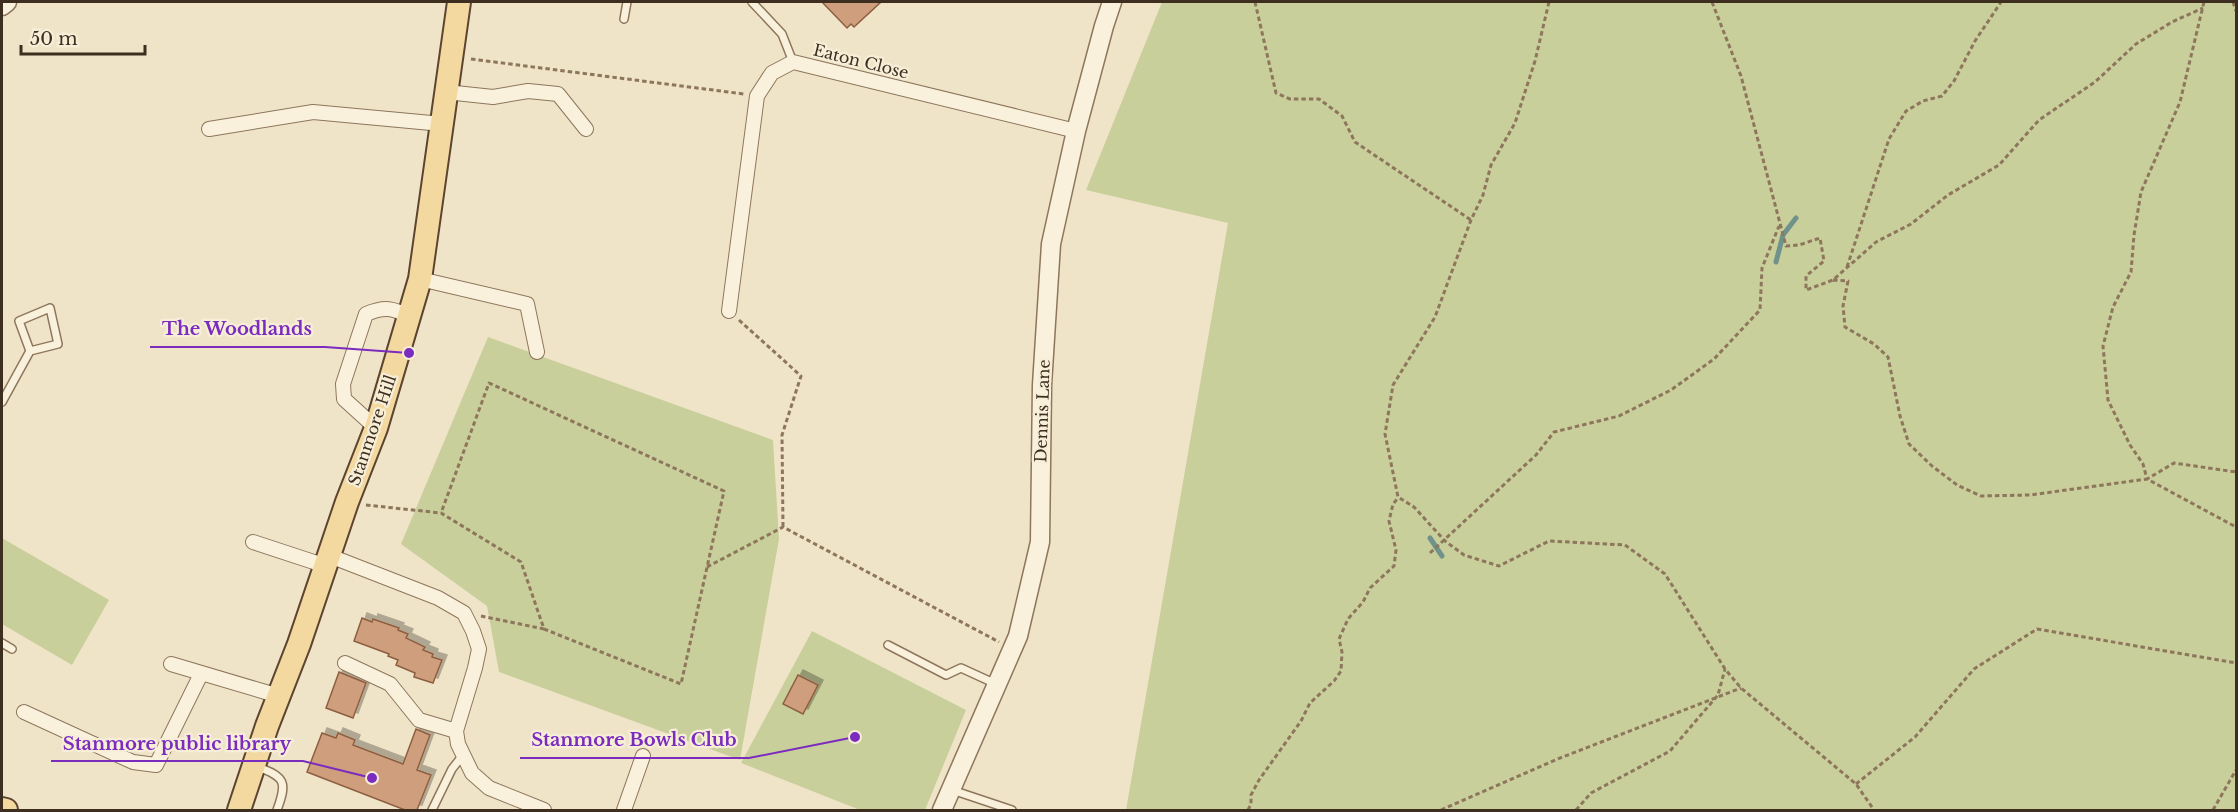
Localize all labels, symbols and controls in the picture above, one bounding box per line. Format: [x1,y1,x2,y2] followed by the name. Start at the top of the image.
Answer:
[21,18,146,56] scale bar
[30,28,78,50] text: 50 m
[811,39,911,83] street label: Eaton Close
[150,311,325,347] callout: The Woodlands
[162,318,312,340] text: The Woodlands
[1030,359,1054,463] street label: Dennis Lane
[344,372,400,488] street label: Stanmore Hill
[520,722,749,758] callout: Stanmore Bowls Club
[51,725,303,761] callout: Stanmore public library
[531,729,737,751] text: Stanmore Bowls Club
[63,733,291,755] text: Stanmore public library

